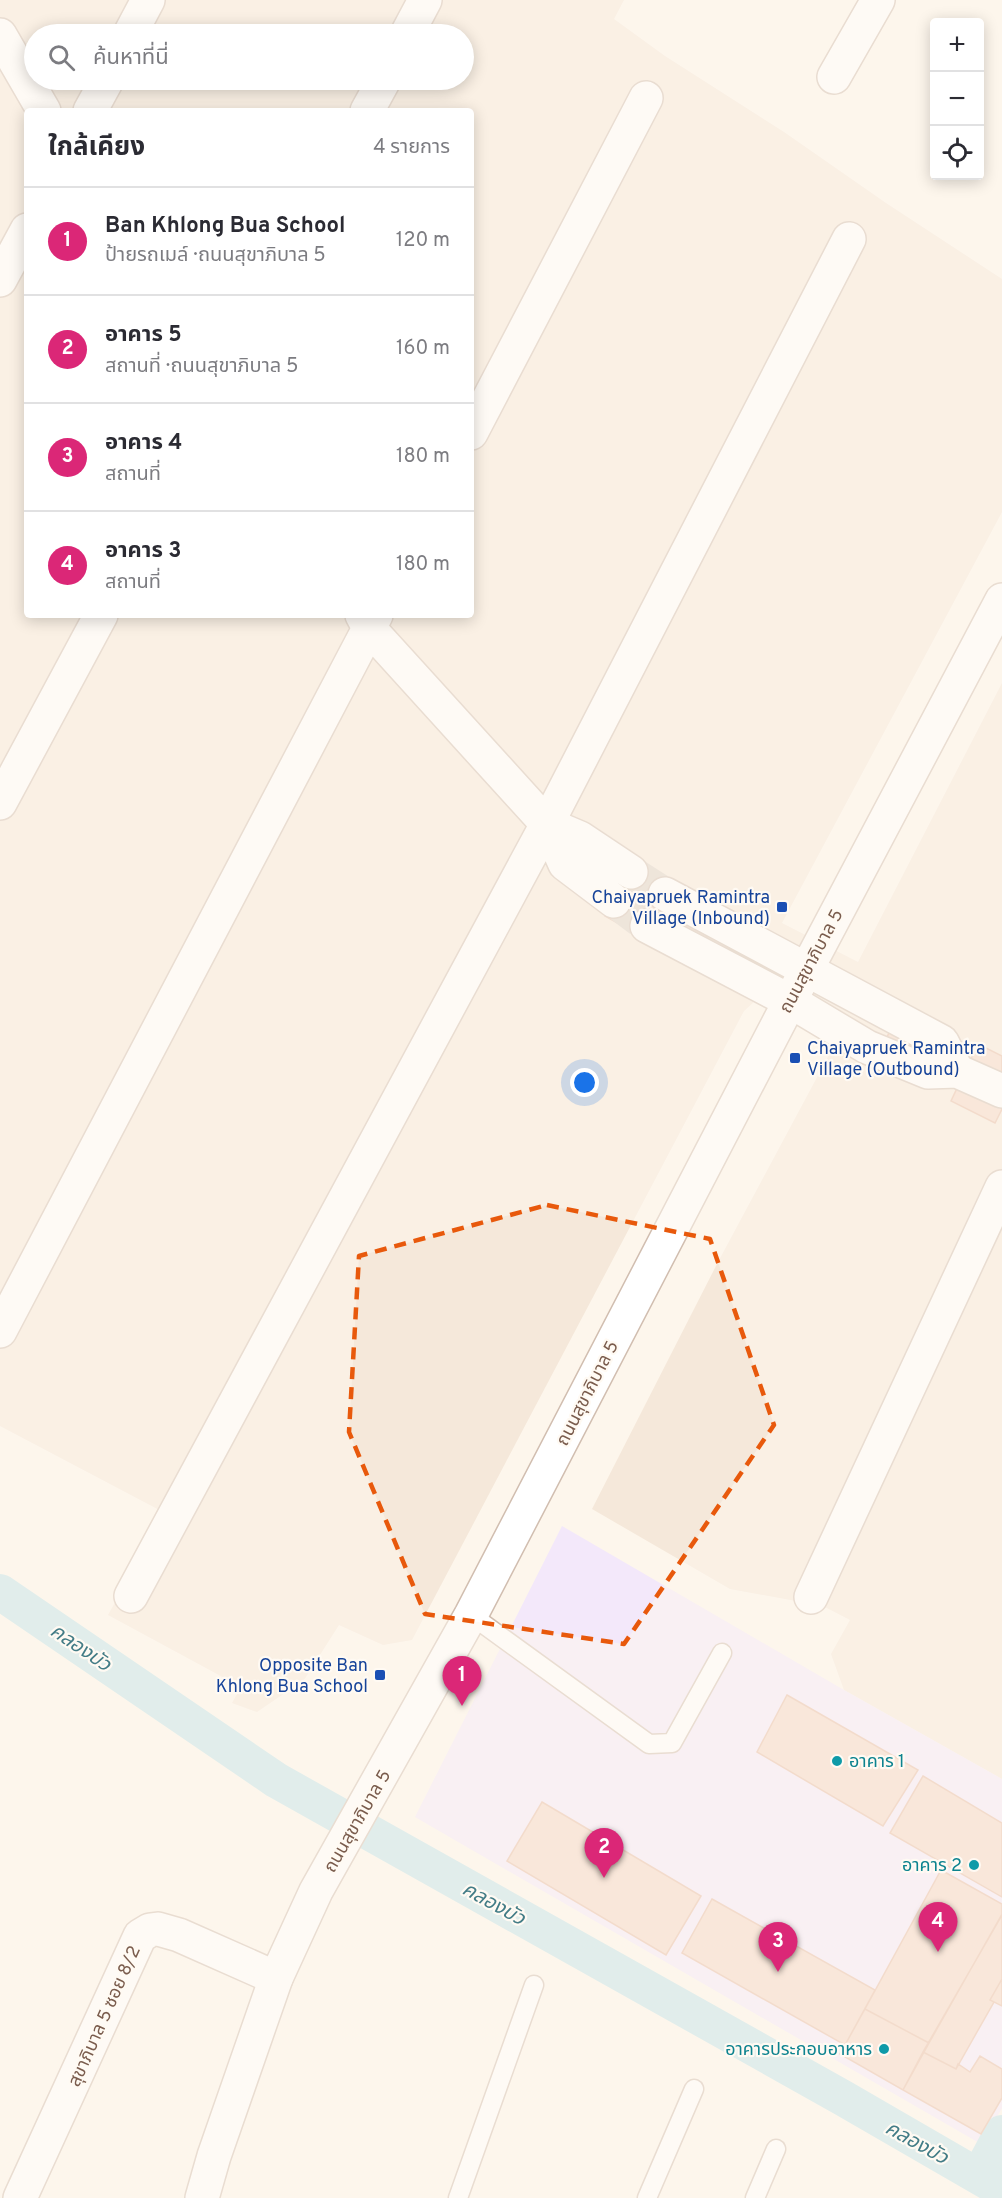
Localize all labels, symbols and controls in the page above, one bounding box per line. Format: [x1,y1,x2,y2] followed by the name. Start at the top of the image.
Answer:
[930,18,984,180] map controls
[930,18,984,72] button: +
[24,24,474,90] search box
[45,41,78,74] icon: search
[93,45,169,72] text: ค้นหาที่นี่
[930,72,984,126] button: −
[930,126,984,180] button: locate
[48,132,145,165] text: ใกล้เคียง
[373,135,450,161] text: 4 รายการ
[105,213,345,240] text: Ban Khlong Bua School
[64,228,72,254] text: 1
[396,228,450,254] text: 120 m
[105,243,326,269] text: ป้ายรถเมล์ · ถนนสุขาภิบาล 5
[105,322,182,349] text: อาคาร 5
[61,336,74,362] text: 2
[396,336,450,362] text: 160 m
[105,354,298,380] text: สถานที่ · ถนนสุขาภิบาล 5
[105,430,182,457] text: อาคาร 4
[62,444,74,470] text: 3
[396,444,450,470] text: 180 m
[105,462,161,488] text: สถานที่
[105,538,181,565] text: อาคาร 3
[61,552,74,578] text: 4
[396,552,450,578] text: 180 m
[105,570,161,596] text: สถานที่
[591,887,770,931] place label: Chaiyapruek Ramintra Village (Inbound)
[775,900,789,914] marker: Chaiyapruek Ramintra Village (Inbound)
[775,906,849,1018] street label: ถนนสุขาภิบาล 5
[807,1038,986,1082] place label: Chaiyapruek Ramintra Village (Outbound)
[788,1051,802,1065] marker: Chaiyapruek Ramintra Village (Outbound)
[570,1068,599,1097] your location
[552,1337,625,1450] street label: ถนนสุขาภิบาล 5
[44,1619,116,1679] water label: คลองบัว
[216,1655,368,1699] place label: Opposite Ban Khlong Bua School
[442,1656,482,1706] pin: 1
[373,1668,387,1682] marker: Opposite Ban Khlong Bua School
[849,1751,905,1774] place label: อาคาร 1
[830,1754,844,1768] marker: อาคาร 1
[320,1766,397,1877] street label: ถนนสุขาภิบาล 5
[584,1828,624,1878] pin: 2
[902,1855,962,1878] place label: อาคาร 2
[967,1858,981,1872] marker: อาคาร 2
[457,1877,530,1933] water label: คลองบัว
[918,1902,958,1952] pin: 4
[758,1922,798,1972] pin: 3
[64,1943,147,2091] street label: สุขาภิบาล 5 ซอย 8/2
[725,2039,872,2062] place label: อาคารประกอบอาหาร
[877,2042,891,2056] marker: อาคารประกอบอาหาร
[880,2116,953,2172] water label: คลองบัว

